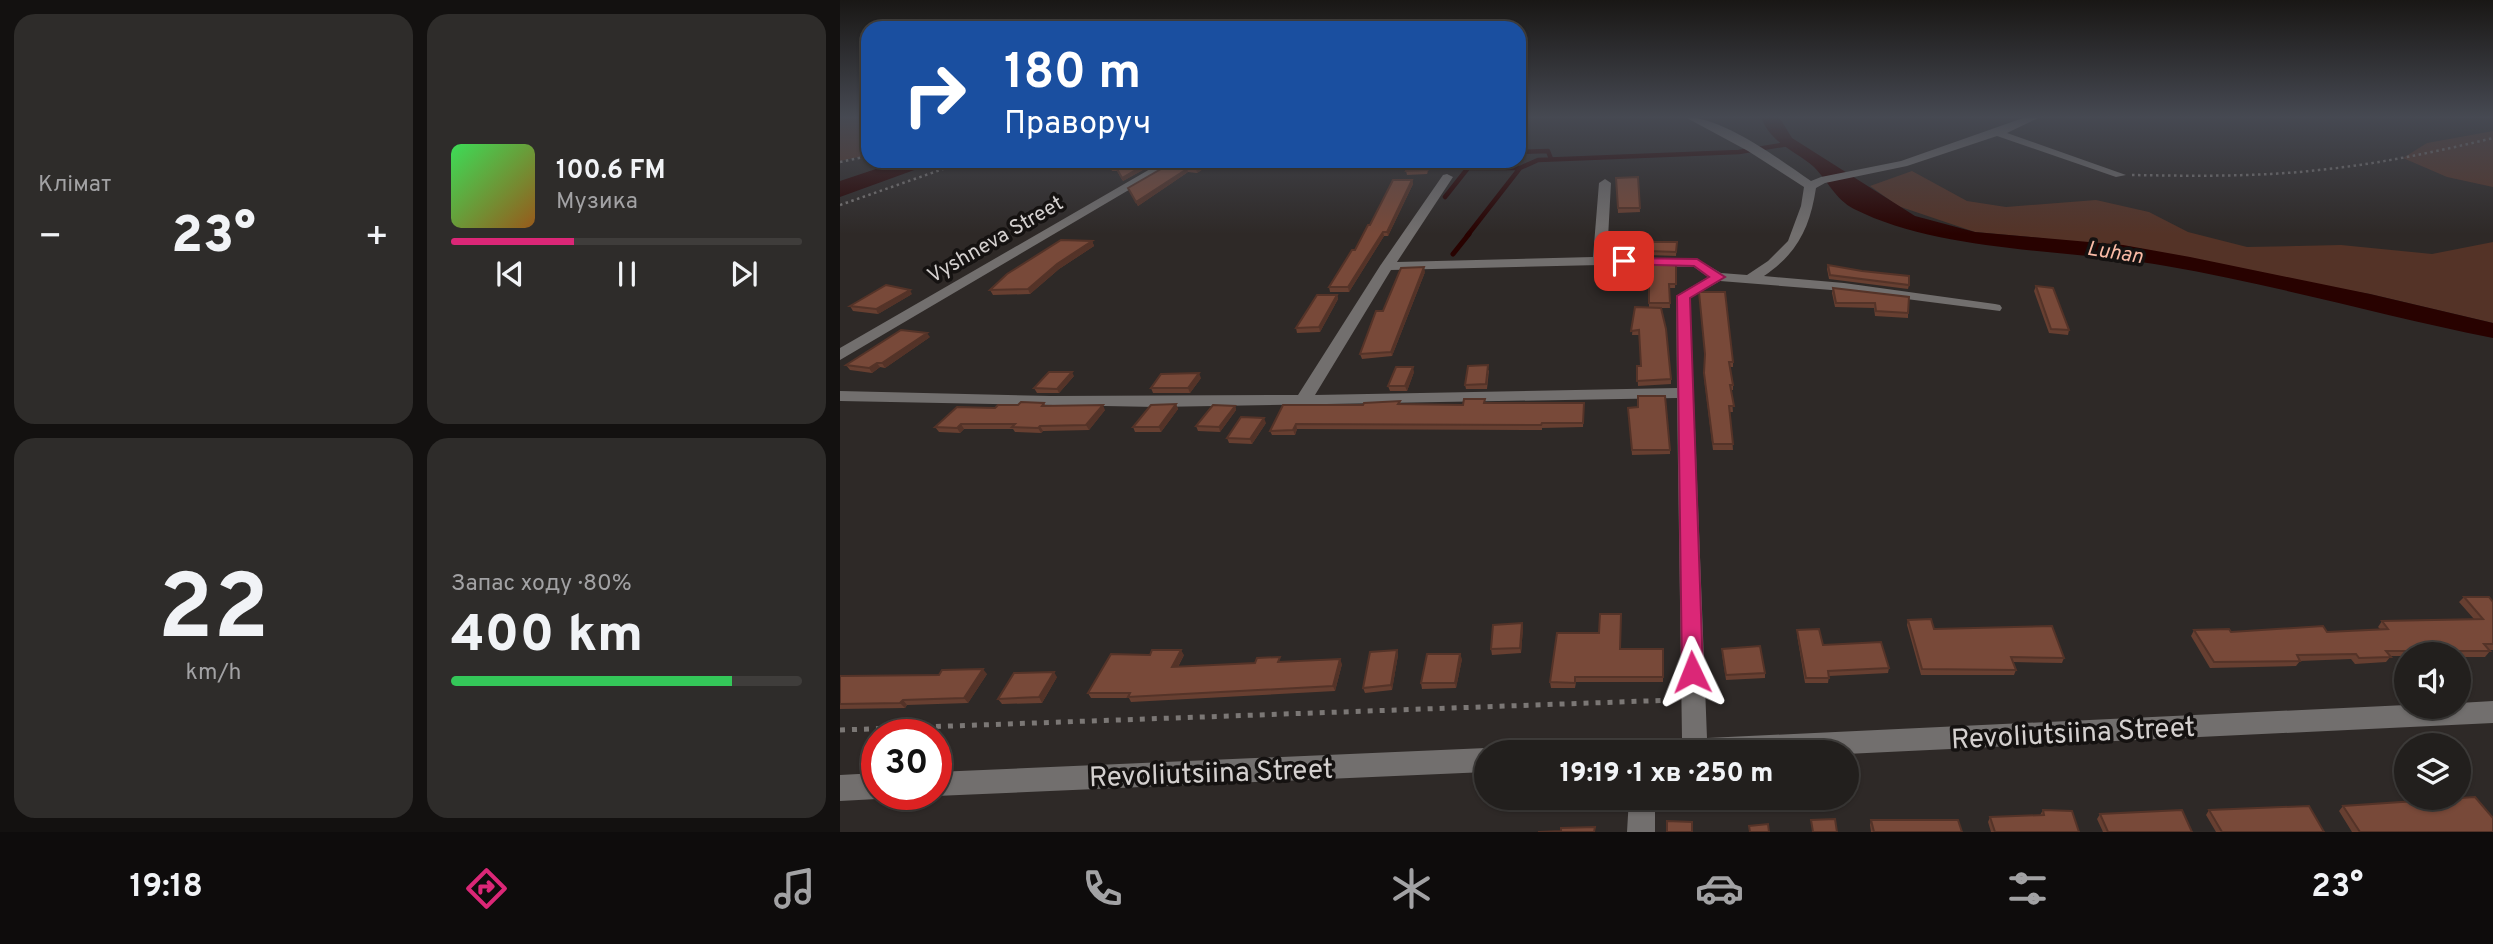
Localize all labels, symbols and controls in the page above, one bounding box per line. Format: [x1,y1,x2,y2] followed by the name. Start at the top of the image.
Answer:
[1004,44,1141,106] text: 180 m
[889,49,980,140] icon: right
[1004,105,1151,145] text: Праворуч
[556,155,665,188] text: 100.6 FM
[38,171,111,200] text: Клімат
[556,188,638,217] text: Музика
[923,190,1069,290] street label: Vyshneva Street
[171,205,256,271] text: 23°
[38,214,63,263] text: −
[364,214,389,263] text: +
[1594,231,1654,291] pin
[2085,236,2145,271] water label: Luhan
[1605,242,1643,280] icon: arrive
[491,255,529,293] icon: previous
[608,255,646,293] icon: pause
[725,255,763,293] icon: next
[158,556,269,671] text: 22
[451,570,632,599] text: Запас ходу · 80%
[451,604,643,670] text: 400 km
[1655,635,1729,709] position arrow
[2394,642,2471,810] map controls
[2394,642,2471,719] button: sound
[186,659,241,688] text: km/h
[1950,711,2196,759] street label: Revoliutsiina Street
[861,719,952,810] speed limit sign: 30
[2394,733,2471,810] button: layers
[1088,753,1334,797] street label: Revoliutsiina Street
[1560,758,1773,791] text: 19:19 · 1 хв · 250 m
[462,864,511,913] icon: directions
[770,864,819,913] icon: music
[1078,864,1127,913] icon: phone
[1387,864,1436,913] icon: climate
[1695,864,1744,913] icon: car
[2003,864,2052,913] icon: filters
[130,868,203,908] text: 19:18
[2311,868,2363,908] text: 23°

